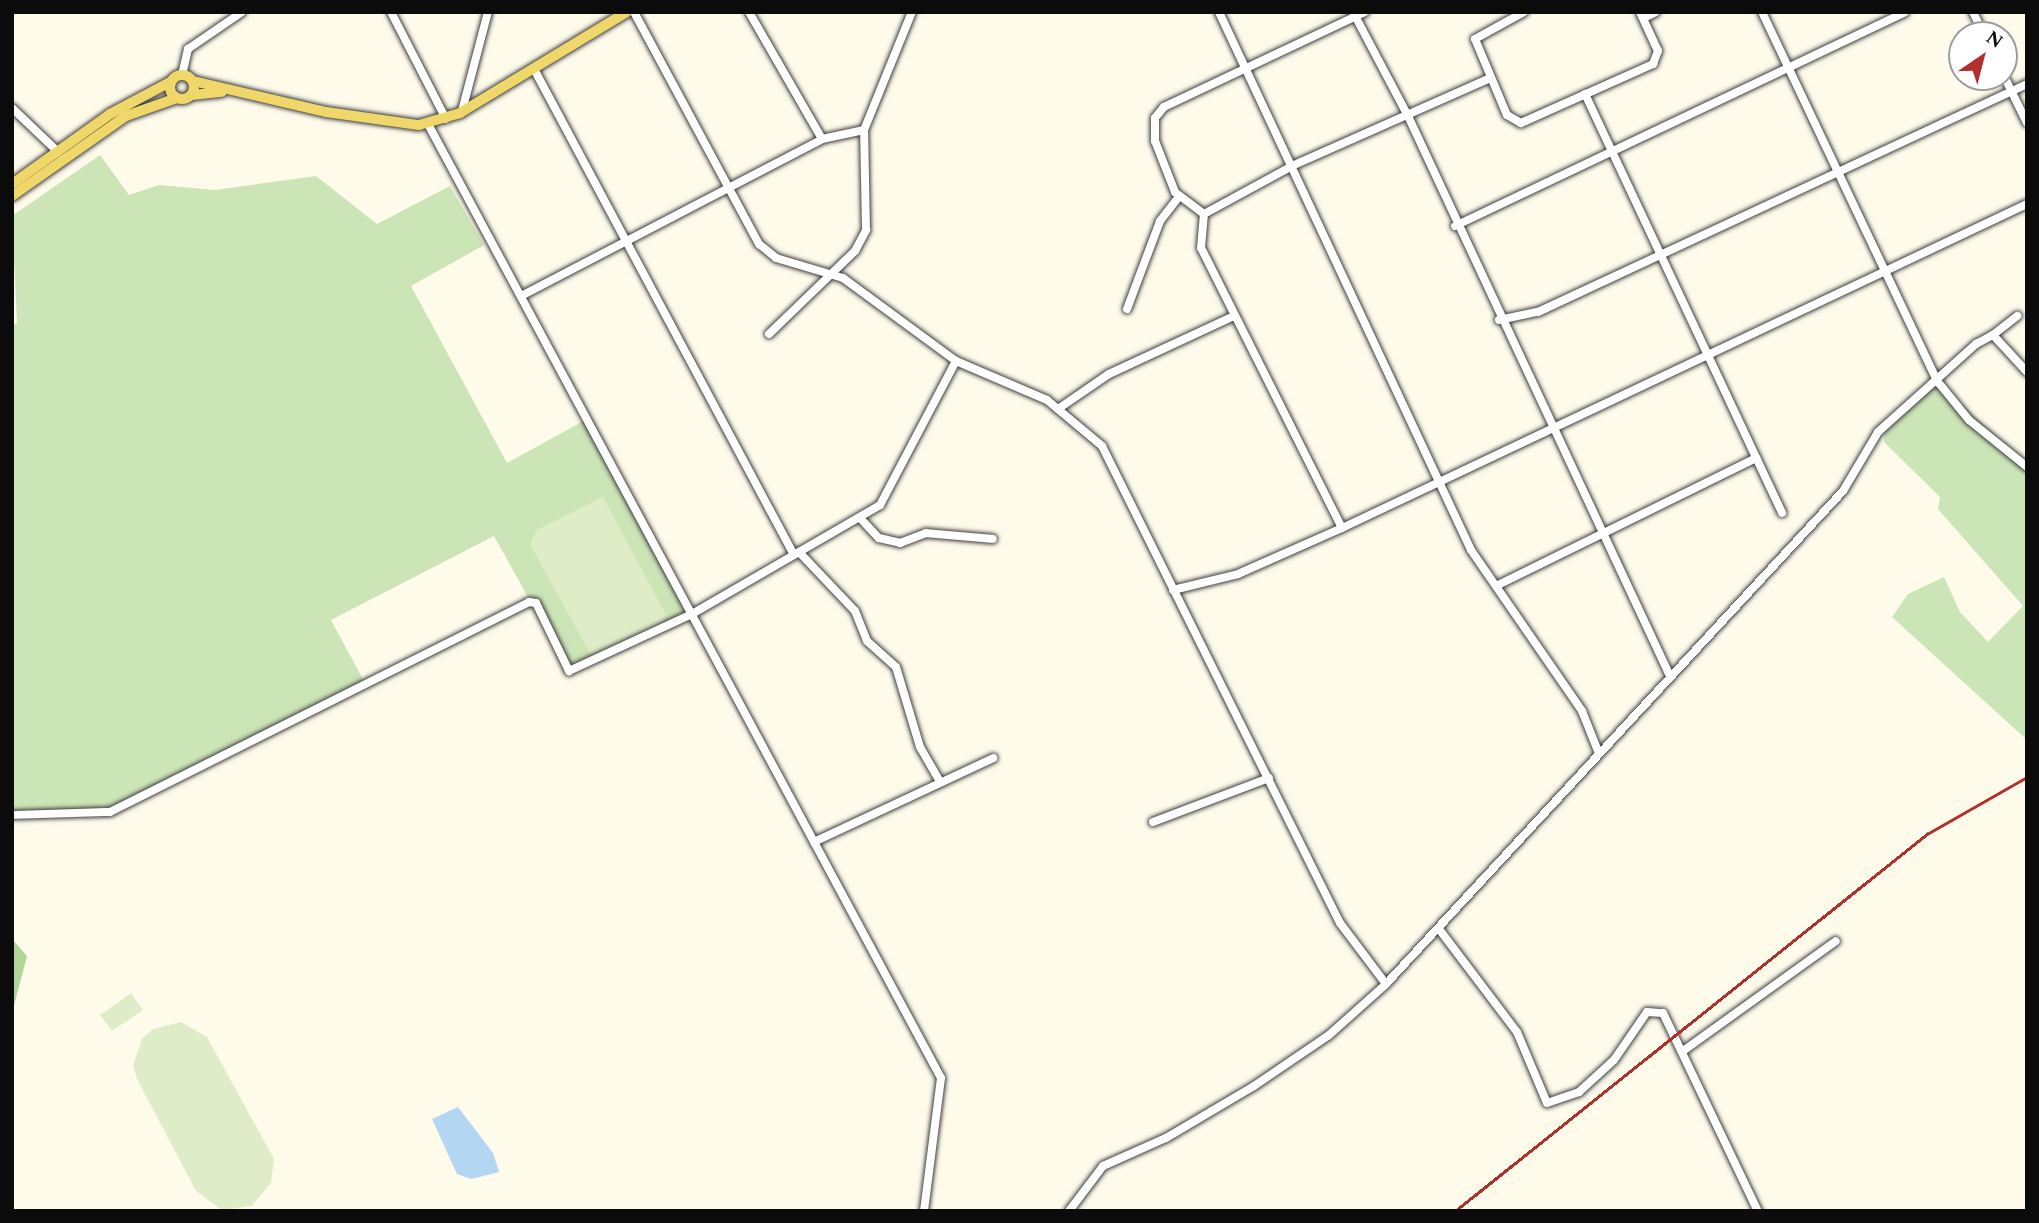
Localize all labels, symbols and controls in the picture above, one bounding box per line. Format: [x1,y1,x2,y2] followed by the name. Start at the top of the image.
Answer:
[1948,21,2018,91] north arrow
[1980,24,2009,56] text: N

